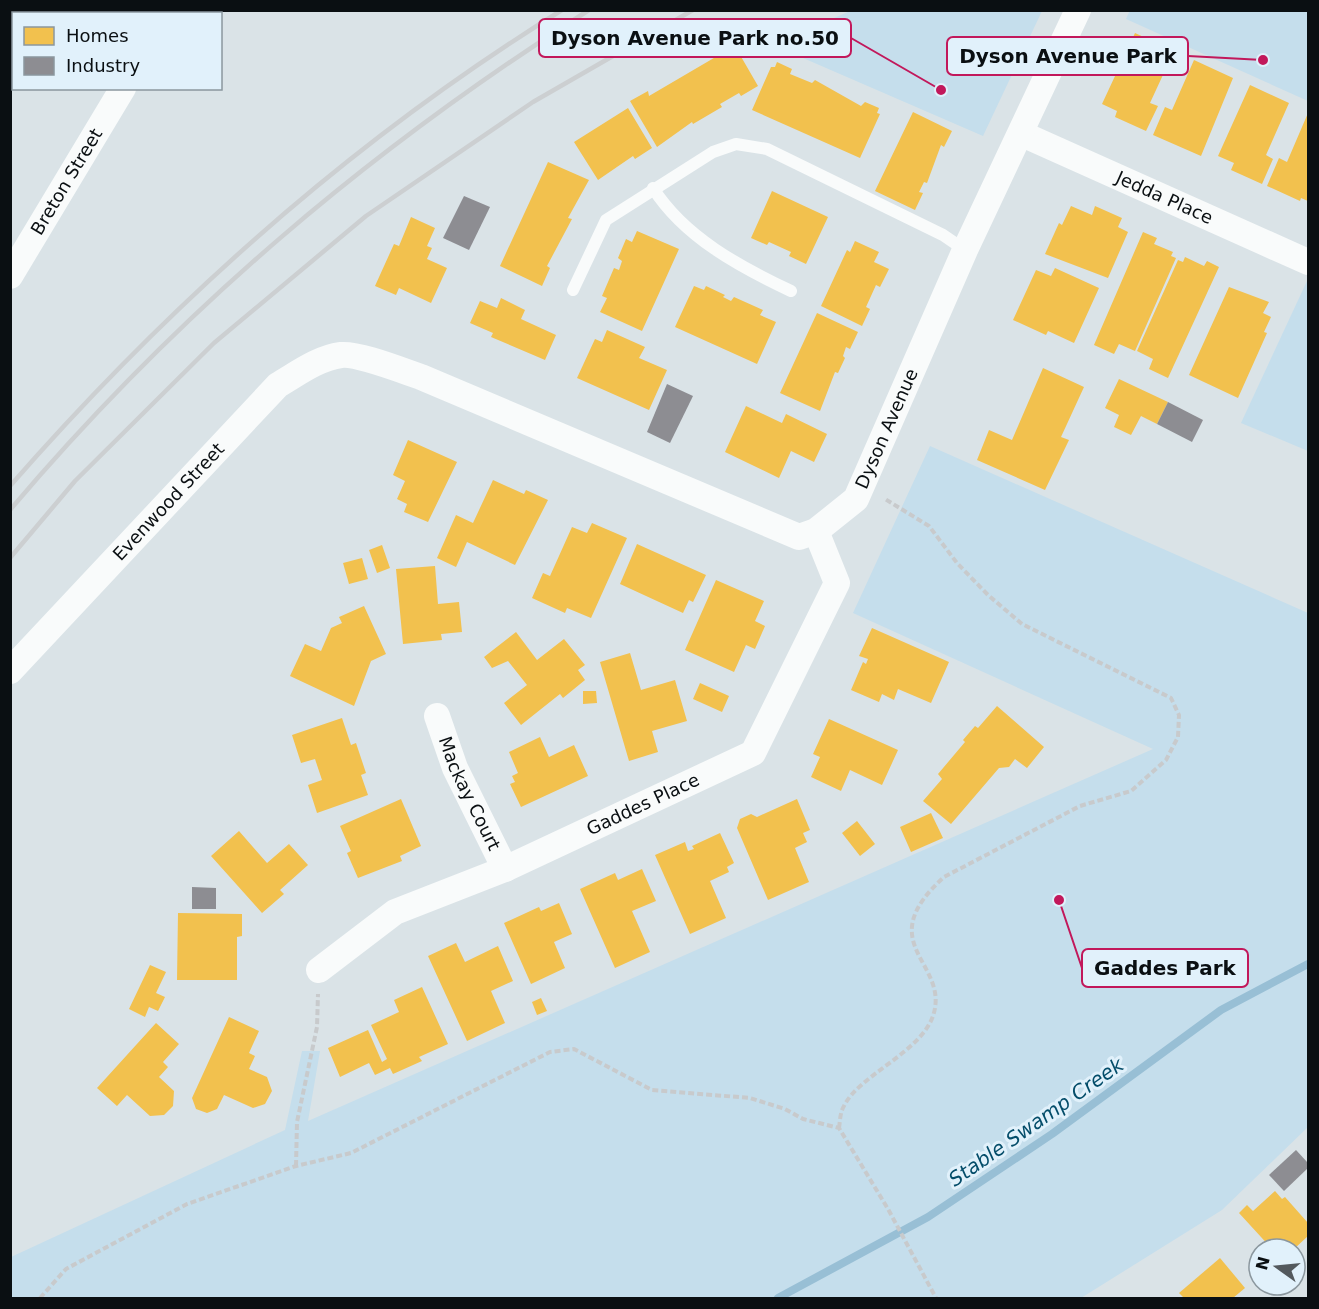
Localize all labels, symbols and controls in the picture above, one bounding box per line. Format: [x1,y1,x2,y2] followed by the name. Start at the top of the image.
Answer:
[12,12,222,90] legend
[539,19,851,57] callout: Dyson Avenue Park no.50
[66,25,129,46] text: Homes
[551,26,839,50] text: Dyson Avenue Park no.50
[947,37,1188,75] callout: Dyson Avenue Park
[959,44,1178,68] text: Dyson Avenue Park
[66,55,140,76] text: Industry
[26,124,106,238] street label: Breton Street
[1112,166,1216,228] street label: Jedda Place
[851,365,922,492] street label: Dyson Avenue
[108,438,228,564] street label: Evenwood Street
[435,733,505,854] street label: Mackay Court
[583,769,702,839] street label: Gaddes Place
[1082,949,1248,987] callout: Gaddes Park
[1094,956,1237,980] text: Gaddes Park
[944,1052,1129,1191] water label: Stable Swamp Creek
[1247,1237,1307,1297] north arrow
[1252,1254,1274,1272] text: N

